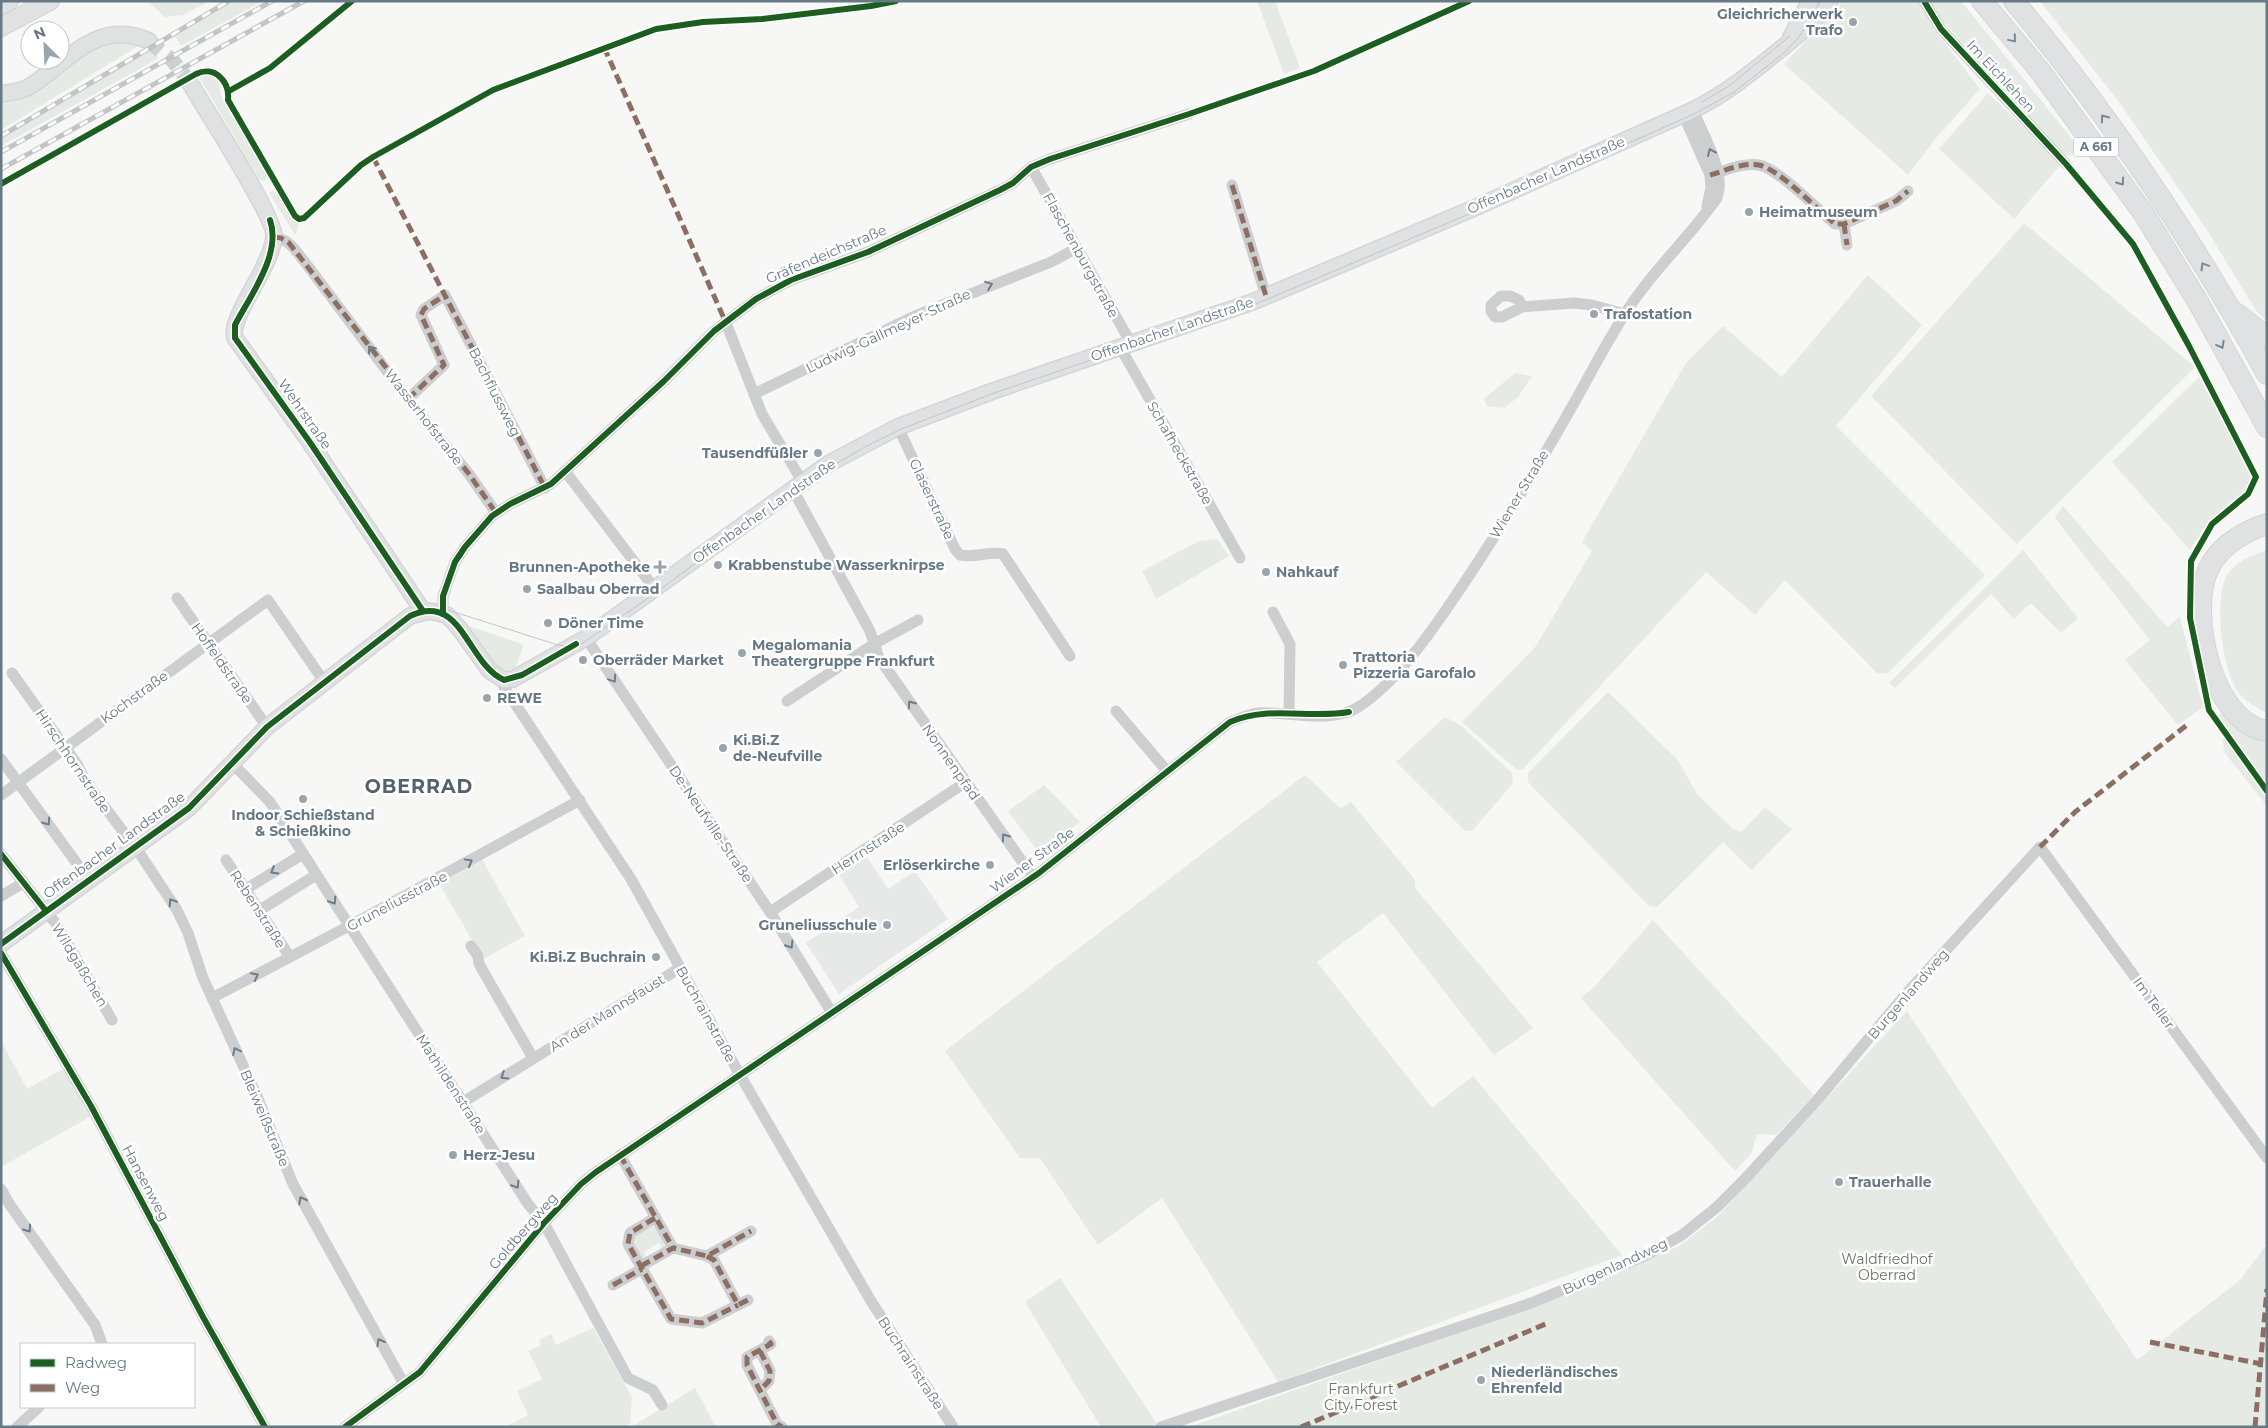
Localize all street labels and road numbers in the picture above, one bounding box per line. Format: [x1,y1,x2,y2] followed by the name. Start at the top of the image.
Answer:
[1963,36,2039,116] street label: Im Eichlehen
[1464,132,1628,218] street label: Offenbacher Landstraße
[2074,138,2118,156] road number: A 661
[1039,189,1123,321] street label: Flaschenburgstraße
[763,220,889,288] street label: Gräfendeichstraße
[803,285,973,377] street label: Ludwig-Gallmeyer-Straße
[1088,293,1256,365] street label: Offenbacher Landstraße
[465,344,525,440] street label: Bachflussweg
[381,365,467,469] street label: Wasserhofstraße
[274,375,336,453] street label: Wehrstraße
[1143,398,1217,508] street label: Schafheckstraße
[1485,446,1553,542] street label: Wiener Straße
[689,455,839,567] street label: Offenbacher Landstraße
[905,456,959,542] street label: Glaserstraße
[187,619,257,707] street label: Hoffeldstraße
[97,666,171,728] street label: Kochstraße
[32,706,114,816] street label: Hirschhornstraße
[918,720,984,804] street label: Nonnenpfad
[665,762,757,886] street label: De-Neufville-Straße
[40,788,188,902] street label: Offenbacher Landstraße
[828,818,908,878] street label: Herrnstraße
[986,823,1078,897] street label: Wiener Straße
[226,867,290,951] street label: Rebenstraße
[344,867,450,935] street label: Gruneliusstraße
[48,920,112,1010] street label: Wildgäßchen
[1864,945,1952,1043] street label: Burgenlandweg
[672,963,740,1065] street label: Buchrainstraße
[546,970,668,1056] street label: An der Mannsfaust
[2129,973,2179,1033] street label: Im Teller
[412,1031,490,1137] street label: Mathildenstraße
[236,1067,294,1169] street label: Bleiweißstraße
[118,1142,174,1224] street label: Hansenweg
[485,1189,561,1273] street label: Goldbergweg
[1560,1234,1670,1298] street label: Burgenlandweg
[874,1313,948,1413] street label: Buchrainstraße

